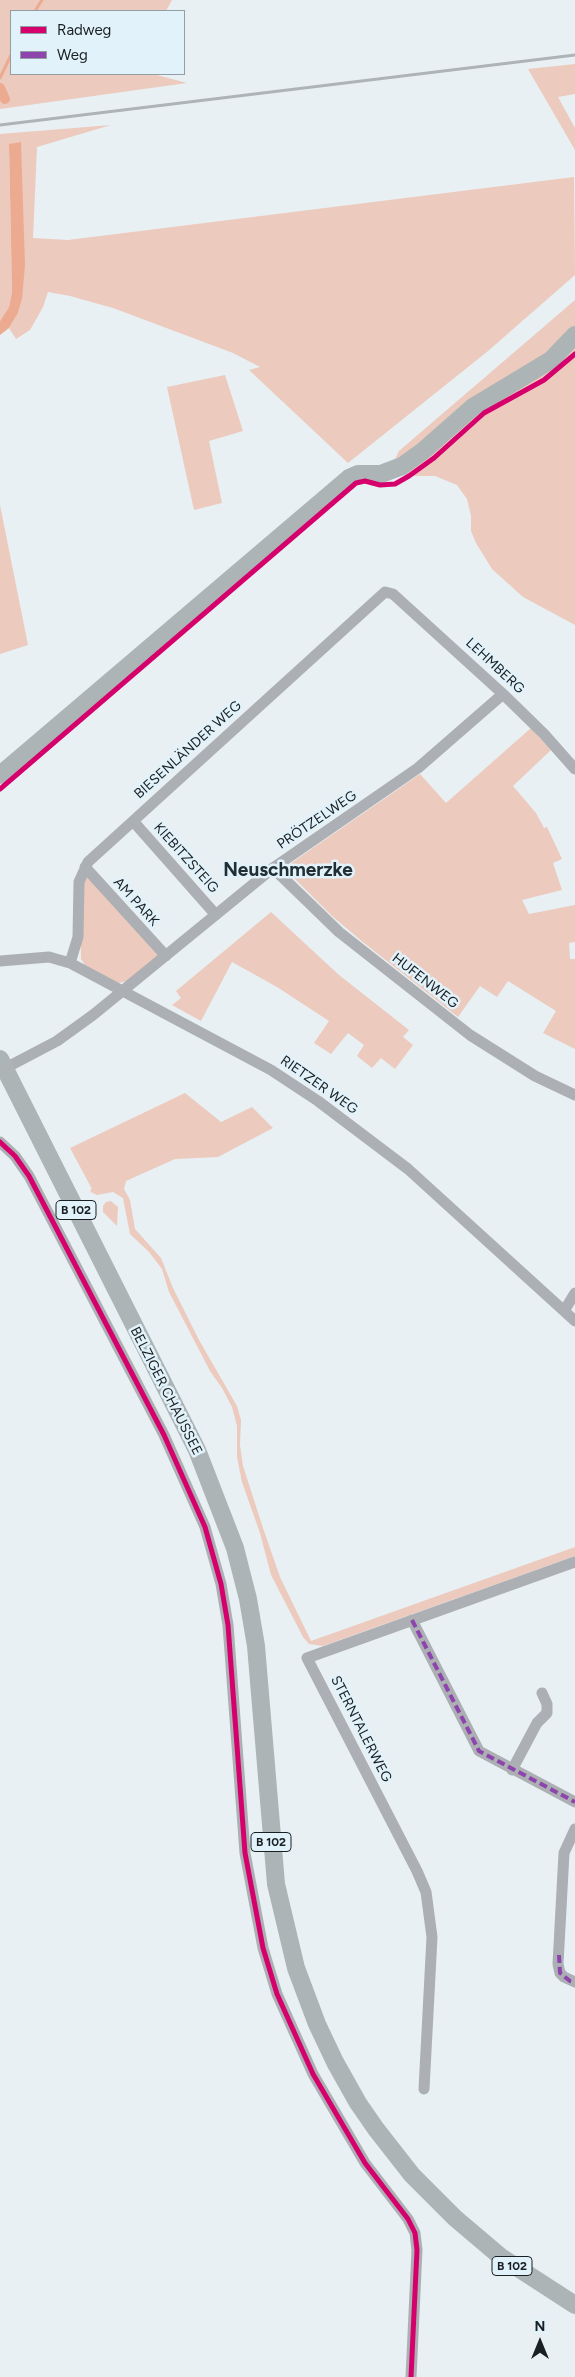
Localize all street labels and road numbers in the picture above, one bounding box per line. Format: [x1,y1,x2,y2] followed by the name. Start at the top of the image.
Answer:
[462,635,528,697] street label: LEHMBERG
[131,697,245,803] street label: BIESENLÄNDER WEG
[274,787,360,853] street label: PRÖTZELWEG
[150,819,222,897] street label: KIEBITZSTEIG
[110,874,162,930] street label: AM PARK
[389,950,461,1012] street label: HUFENWEG
[277,1052,361,1118] street label: RIETZER WEG
[56,1200,96,1220] road number: B 102
[126,1324,206,1458] street label: BELZIGER CHAUSSEE
[327,1673,395,1785] street label: STERNTALERWEG
[251,1832,291,1851] road number: B 102
[492,2256,532,2276] road number: B 102

